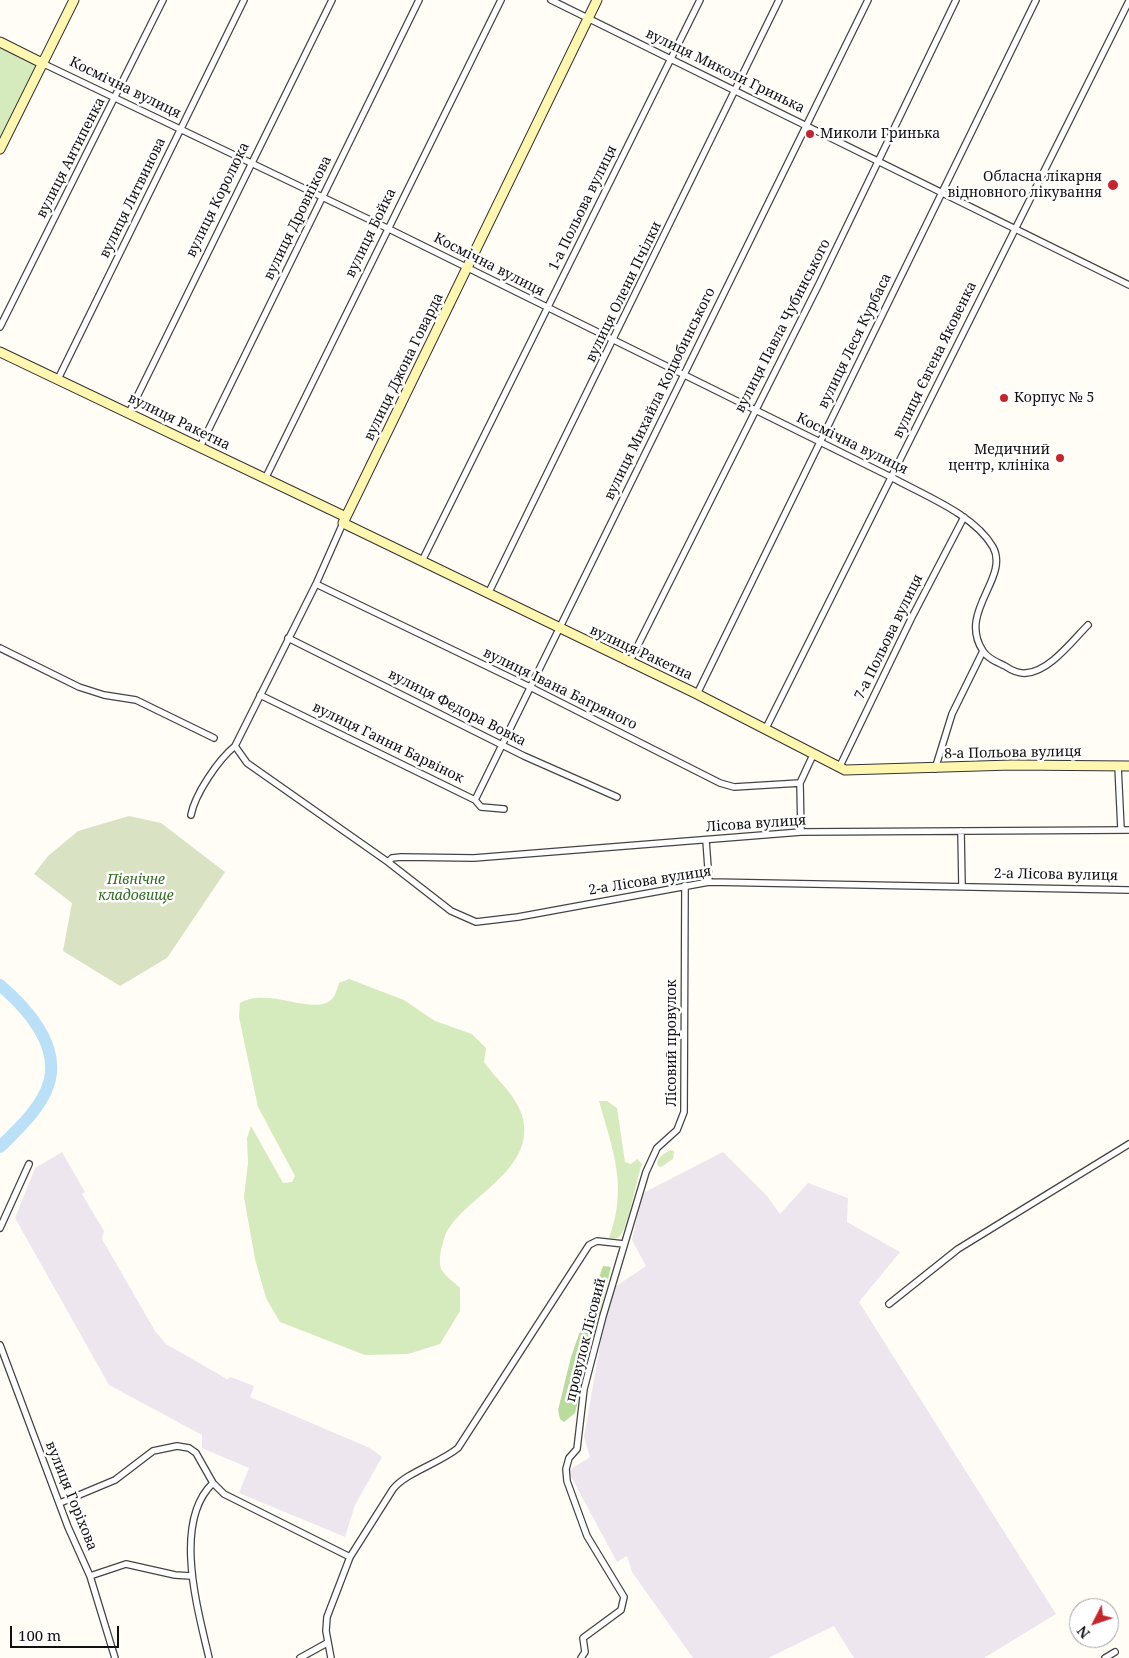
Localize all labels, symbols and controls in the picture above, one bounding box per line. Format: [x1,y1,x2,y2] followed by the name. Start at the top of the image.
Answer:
[643,25,807,117] street label: вулиця Миколи Гринька
[66,54,184,122] street label: Космічна вулиця
[33,95,109,221] street label: вулиця Антипенка
[820,126,940,142] place label: Миколи Гринька
[804,128,816,140] marker: Миколи Гринька
[96,135,170,261] street label: вулиця Литвинова
[183,140,253,260] street label: вулиця Королюка
[545,143,621,273] street label: 1-а Польова вулиця
[261,153,335,283] street label: вулиця Дровнікова
[948,169,1102,202] place label: Обласна лікарня відновного лікування
[1106,178,1120,192] marker: Обласна лікарня відновного лікування
[342,186,400,280] street label: вулиця Бойка
[583,219,665,365] street label: вулиця Олени Пчілки
[431,230,547,300] street label: Космічна вулиця
[732,236,834,416] street label: вулиця Павла Чубинського
[815,271,895,411] street label: вулиця Леся Курбаса
[890,279,980,441] street label: вулиця Євгена Яковенка
[601,285,719,503] street label: вулиця Михайла Коцюбинського
[361,290,447,444] street label: вулиця Джона Говарда
[125,390,233,454] street label: вулиця Ракетна
[1014,390,1094,406] place label: Корпус № 5
[998,392,1010,404] marker: Корпус № 5
[793,410,911,478] street label: Космічна вулиця
[948,442,1050,474] place label: Медичний центр, клініка
[1054,452,1066,464] marker: Медичний центр, клініка
[851,572,927,702] street label: 7-а Польова вулиця
[587,622,695,684] street label: вулиця Ракетна
[480,644,640,734] street label: вулиця Івана Багряного
[385,666,529,750] street label: вулиця Федора Вовка
[310,699,466,787] street label: вулиця Ганни Барвінок
[944,743,1082,763] street label: 8-а Польова вулиця
[705,812,807,836] street label: Лісова вулиця
[587,863,713,899] street label: 2-а Лісова вулиця
[994,866,1118,884] street label: 2-а Лісова вулиця
[98,872,174,904] park label: Північне кладовище
[664,979,680,1107] street label: Лісовий провулок
[562,1276,610,1404] street label: провулок Лісовий
[41,1439,101,1553] street label: вулиця Горіхова
[1069,1598,1119,1648] north arrow
[12,1616,121,1648] scale bar
[1072,1622,1094,1643] text: N
[18,1625,61,1645] text: 100 m

